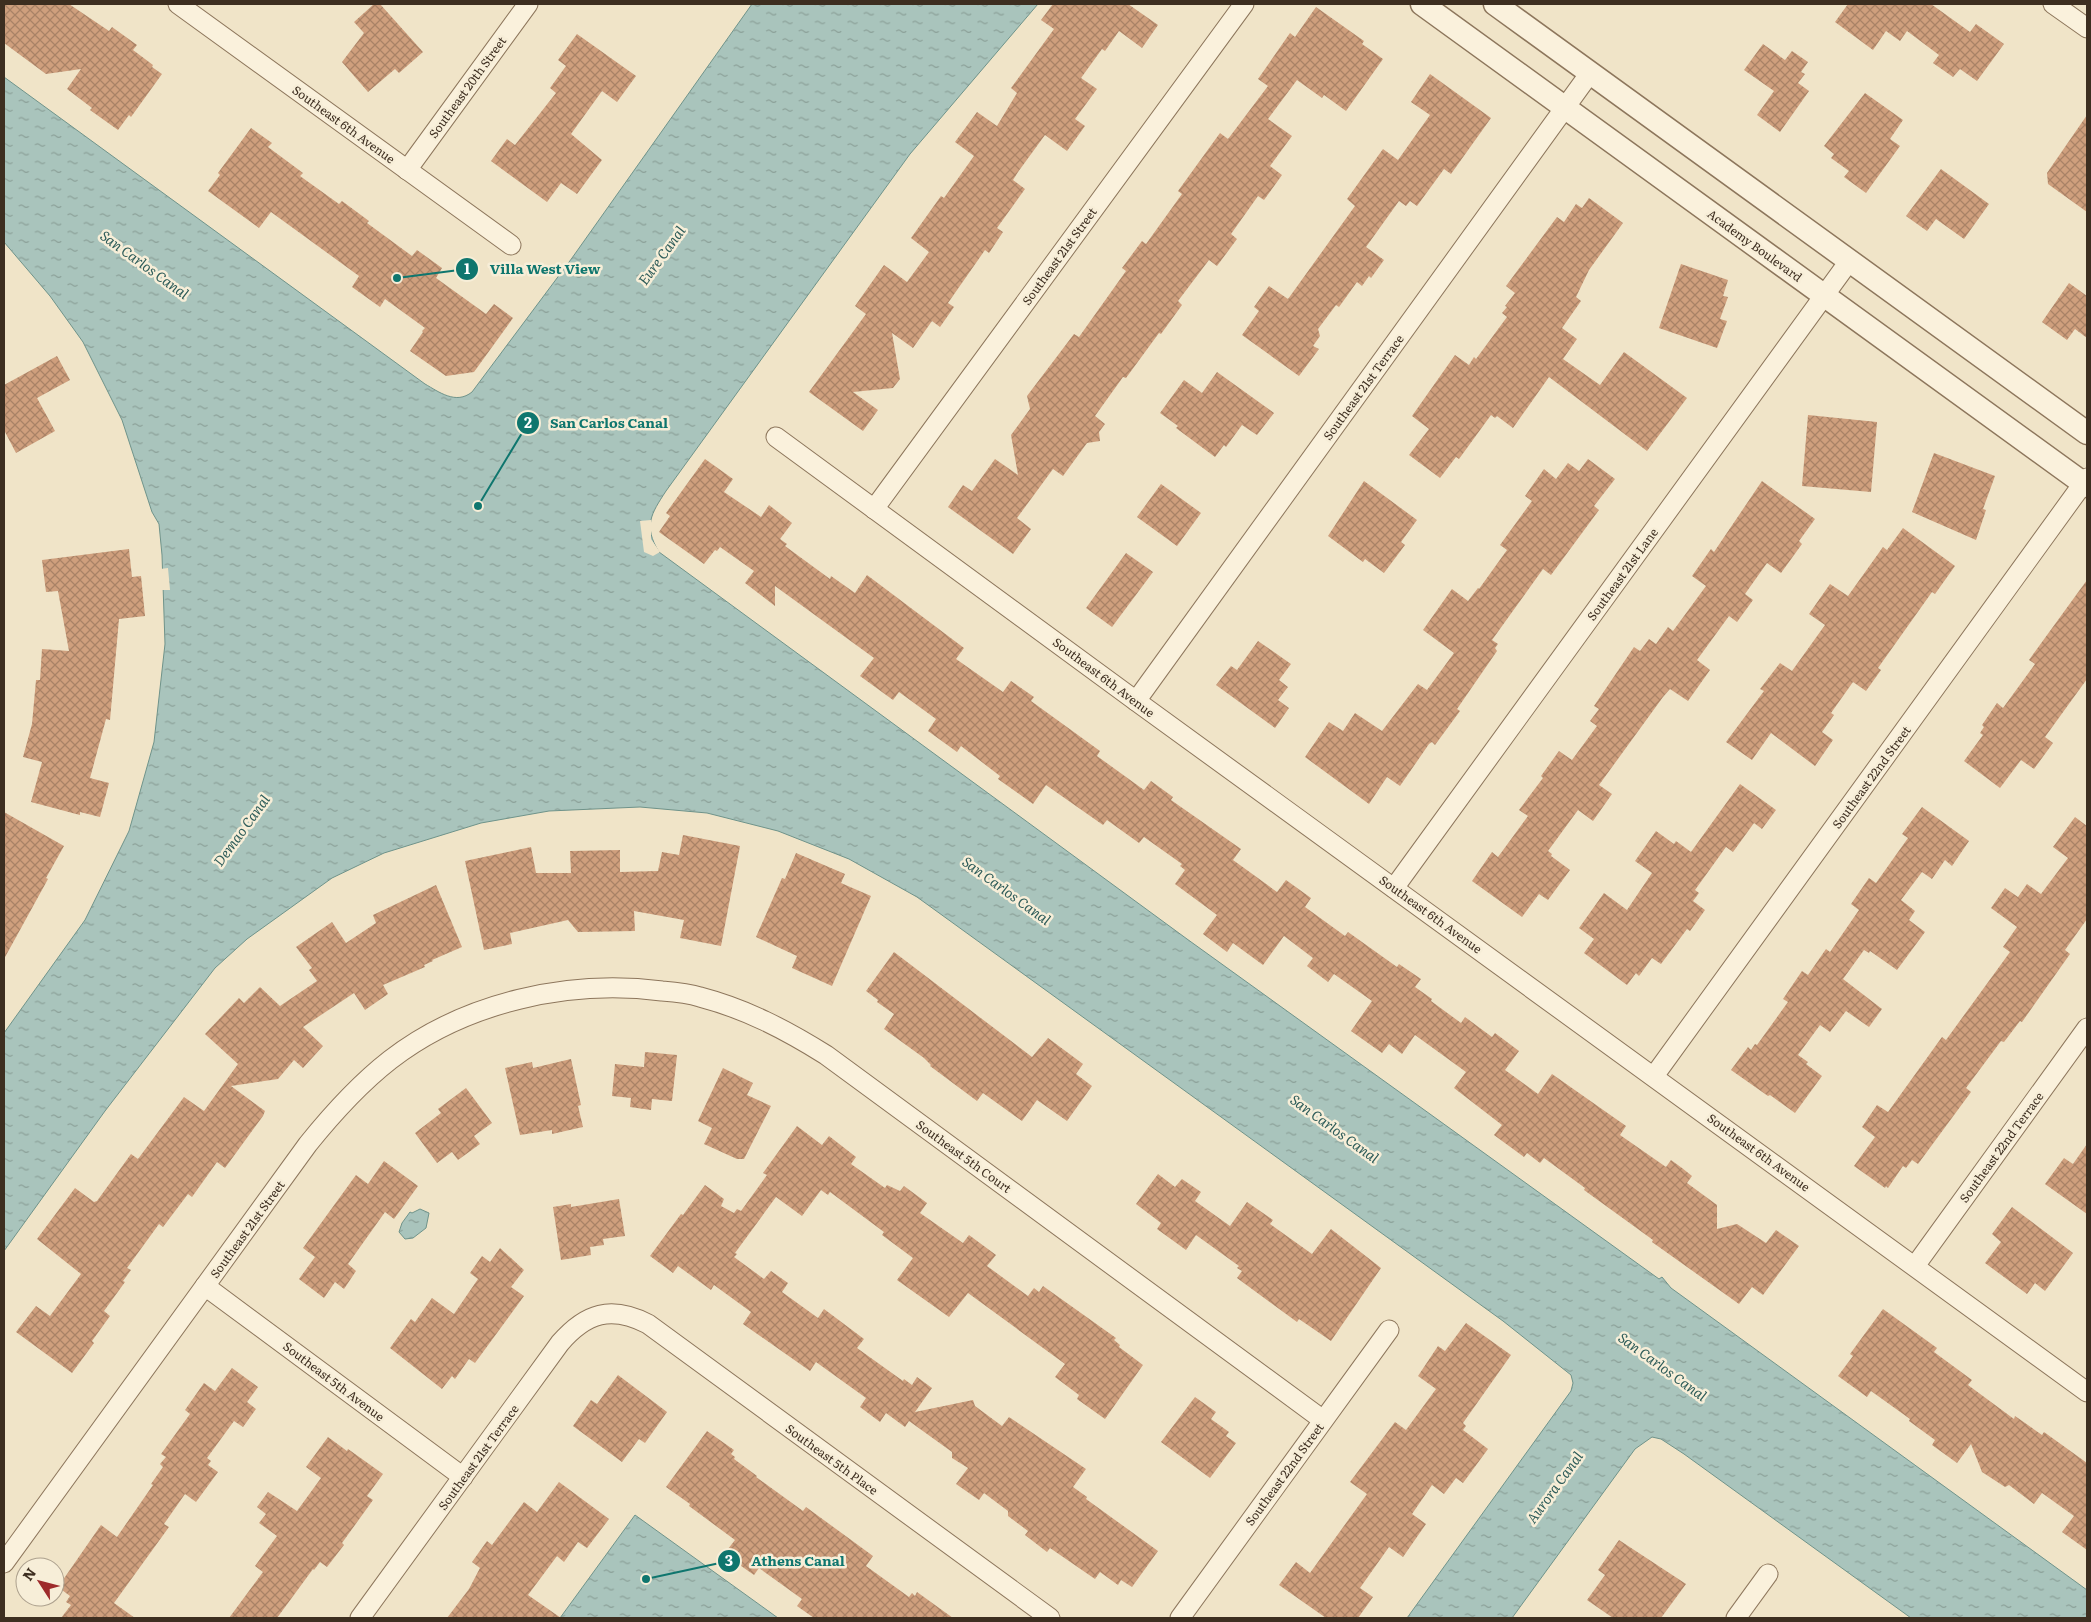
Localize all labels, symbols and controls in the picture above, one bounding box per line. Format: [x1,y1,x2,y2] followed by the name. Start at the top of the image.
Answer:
[424,32,510,142] street label: Southeast 20th Street
[289,81,399,167] street label: Southeast 6th Avenue
[1017,203,1101,309] street label: Southeast 21st Street
[1704,204,1807,286] street label: Academy Boulevard
[633,221,689,289] water label: Eure Canal
[97,225,194,303] water label: San Carlos Canal
[454,255,610,284] callout: Villa West View
[464,256,470,279] text: 1
[490,258,601,278] text: Villa West View
[1318,330,1408,444] street label: Southeast 21st Terrace
[515,409,678,438] callout: San Carlos Canal
[524,410,532,433] text: 2
[550,412,668,432] text: San Carlos Canal
[1582,524,1662,624] street label: Southeast 21st Lane
[1049,633,1159,721] street label: Southeast 6th Avenue
[1827,722,1915,832] street label: Southeast 22nd Street
[208,790,274,870] water label: Demao Canal
[959,851,1056,929] water label: San Carlos Canal
[1376,871,1486,957] street label: Southeast 6th Avenue
[1955,1088,2047,1206] street label: Southeast 22nd Terrace
[1287,1089,1384,1167] water label: San Carlos Canal
[1704,1109,1814,1195] street label: Southeast 6th Avenue
[913,1115,1016,1197] street label: Southeast 5th Court
[205,1176,289,1282] street label: Southeast 21st Street
[1615,1327,1712,1405] water label: San Carlos Canal
[280,1337,388,1425] street label: Southeast 5th Avenue
[433,1400,523,1514] street label: Southeast 21st Terrace
[782,1419,882,1499] street label: Southeast 5th Place
[1240,1419,1328,1529] street label: Southeast 22nd Street
[1521,1447,1587,1527] water label: Aurora Canal
[716,1547,855,1576] callout: Athens Canal
[725,1548,733,1571] text: 3
[751,1550,845,1570] text: Athens Canal
[15,1557,65,1607] north arrow
[17,1563,40,1584] text: N

